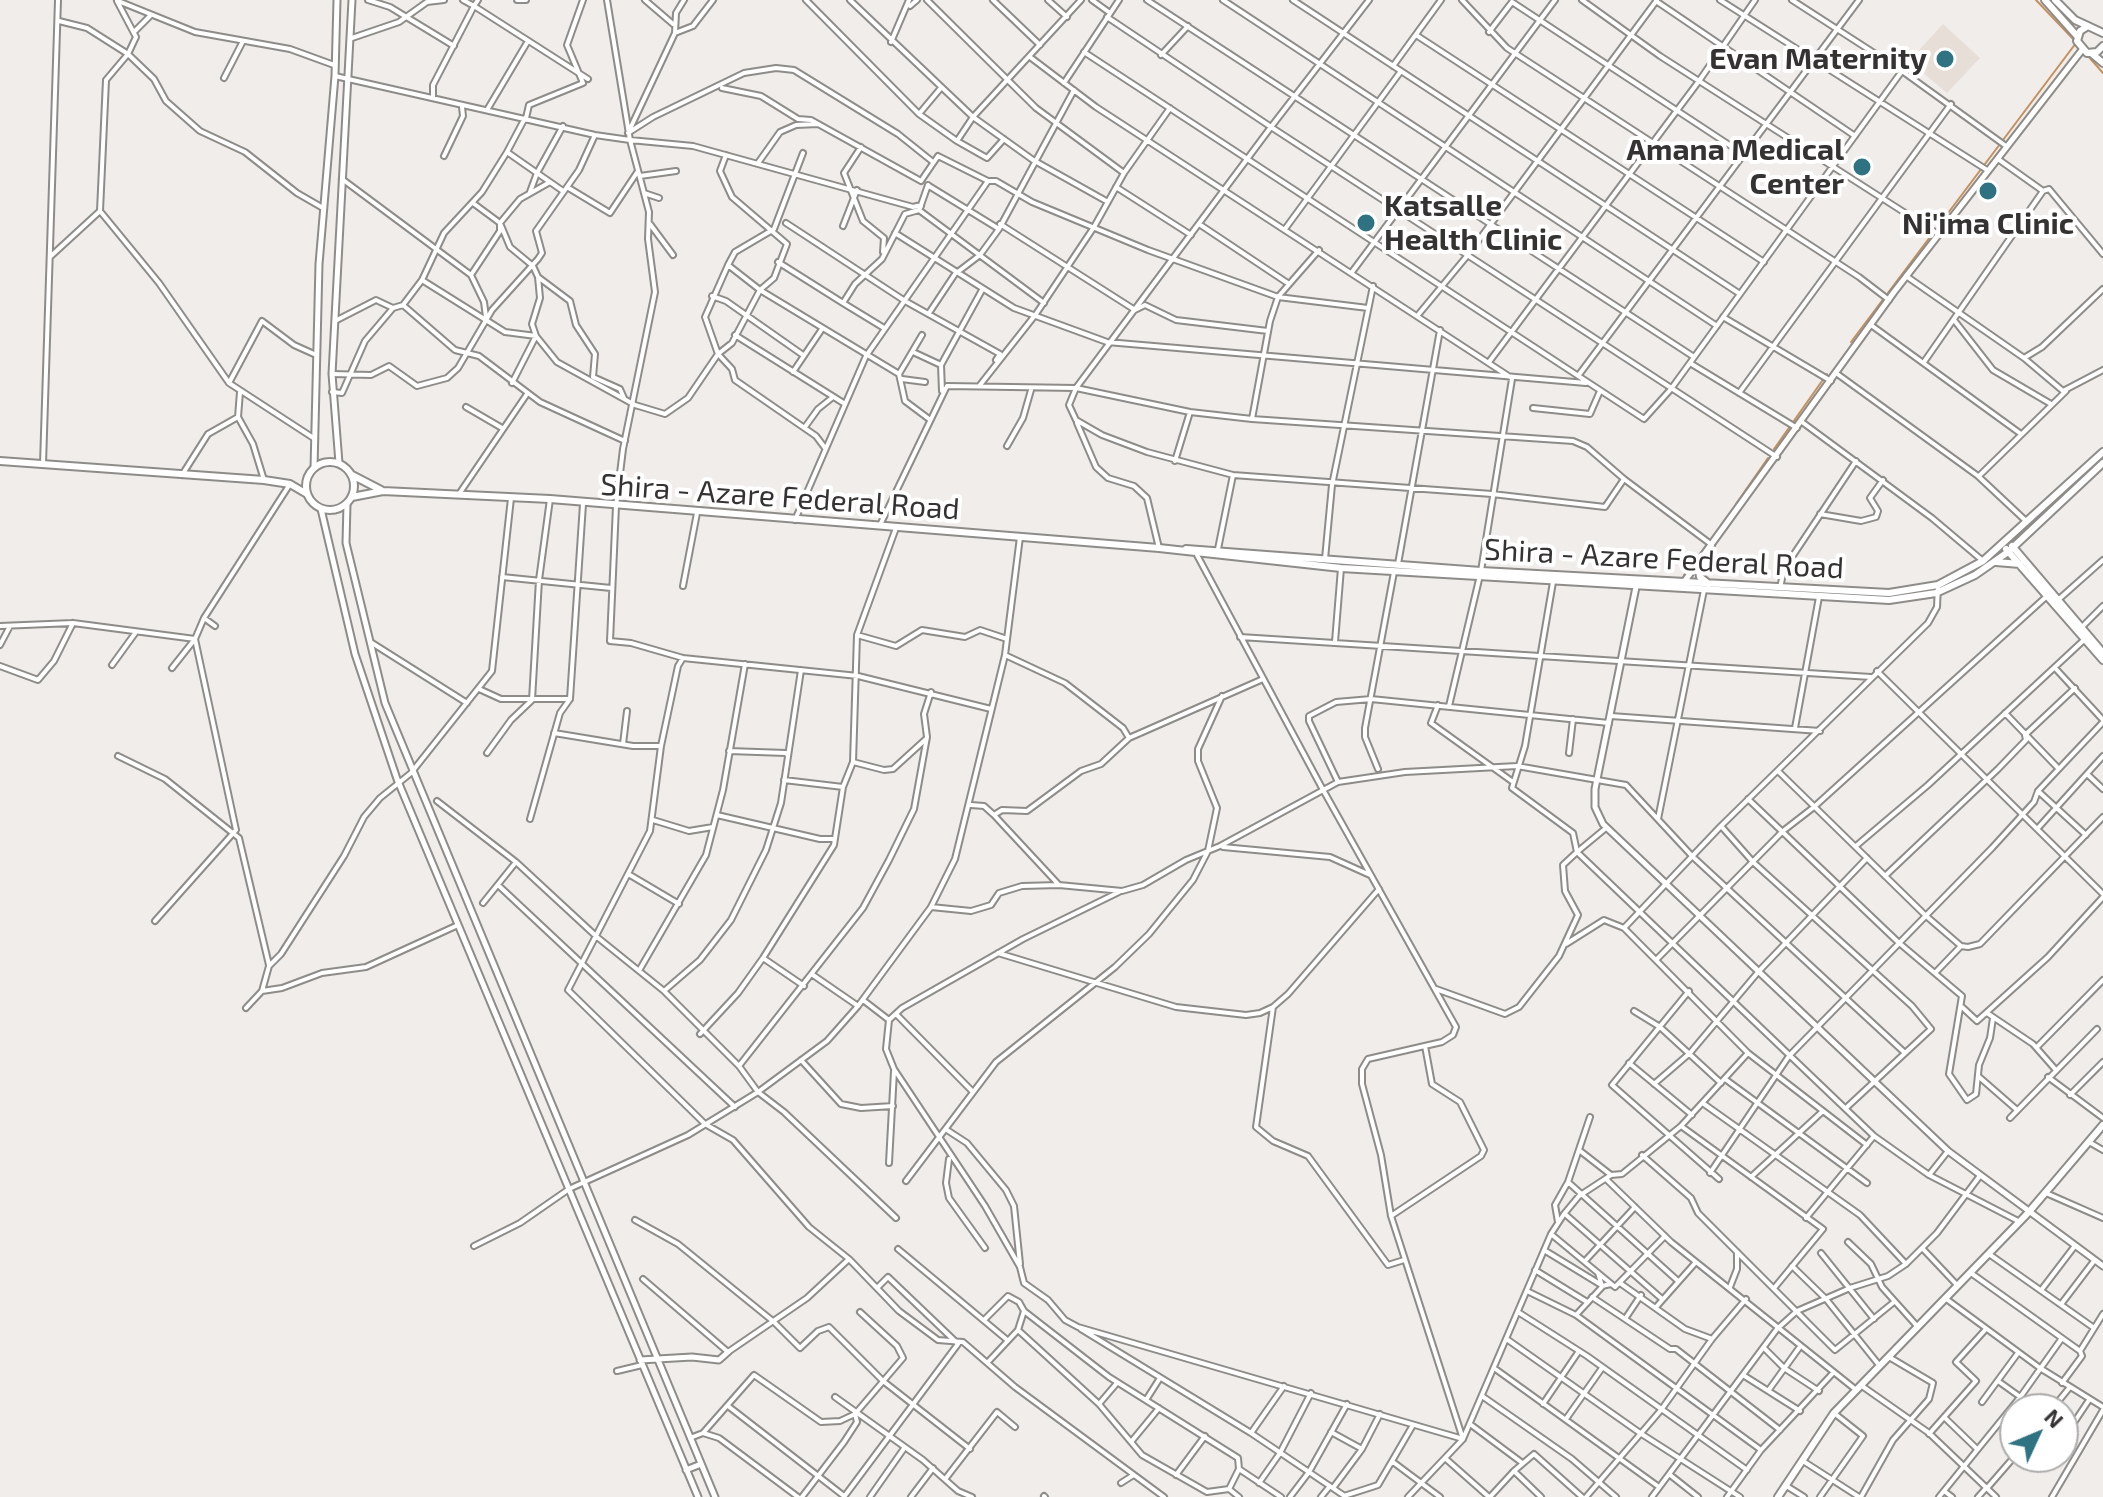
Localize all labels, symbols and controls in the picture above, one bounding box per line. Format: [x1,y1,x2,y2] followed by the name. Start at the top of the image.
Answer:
[1709,41,1927,77] place label: Evan Maternity
[1934,48,1956,70] marker: Evan Maternity
[1627,132,1844,202] place label: Amana Medical Center
[1851,156,1873,178] marker: Amana Medical Center
[1977,180,1999,202] marker: Ni'ima Clinic
[1384,188,1562,258] place label: Katsalle Health Clinic
[1902,206,2074,242] place label: Ni'ima Clinic
[1355,212,1377,234] marker: Katsalle Health Clinic
[599,466,961,528] street label: Shira - Azare Federal Road
[1483,532,1845,586] street label: Shira - Azare Federal Road
[1999,1393,2079,1473] north arrow
[2040,1403,2070,1432] text: N

